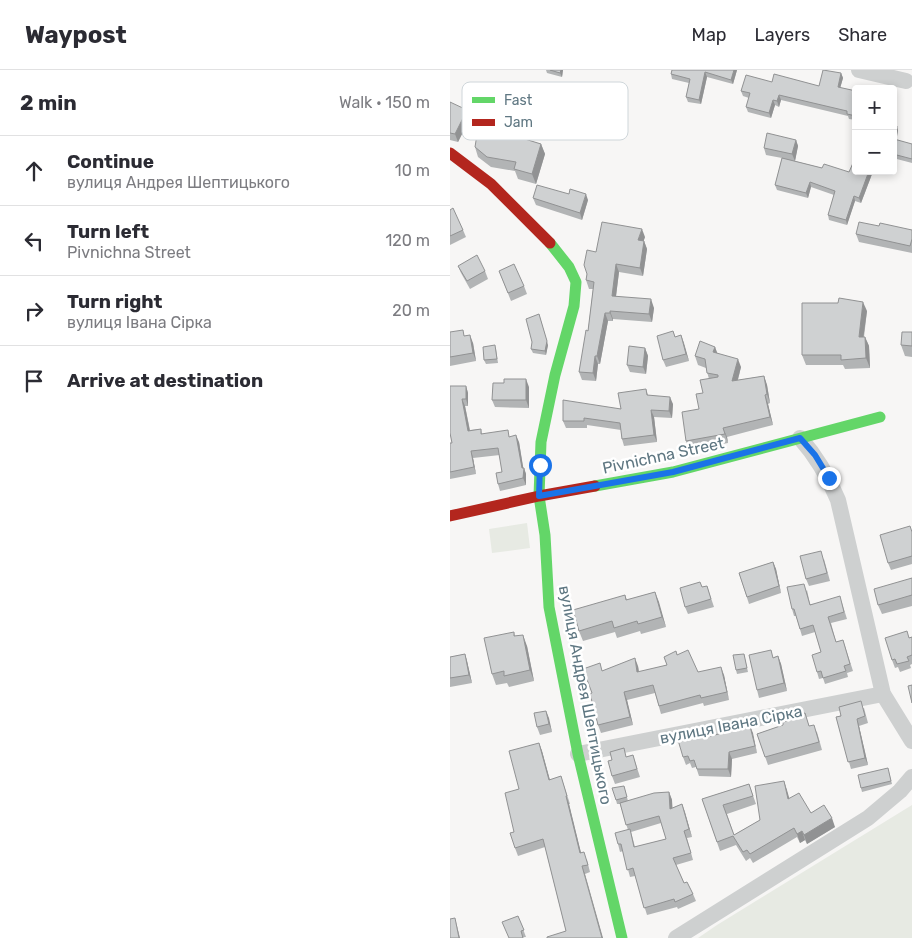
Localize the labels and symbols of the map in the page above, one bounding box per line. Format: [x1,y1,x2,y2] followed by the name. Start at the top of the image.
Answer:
[462,82,628,140] legend
[504,92,533,109] text: Fast
[504,114,533,131] text: Jam
[601,433,726,478] street label: Pivnichna Street
[529,454,552,477] route start
[818,467,841,490] route end
[555,584,616,806] street label: вулиця Андрея Шептицького
[658,701,804,748] street label: вулиця Івана Сірка

